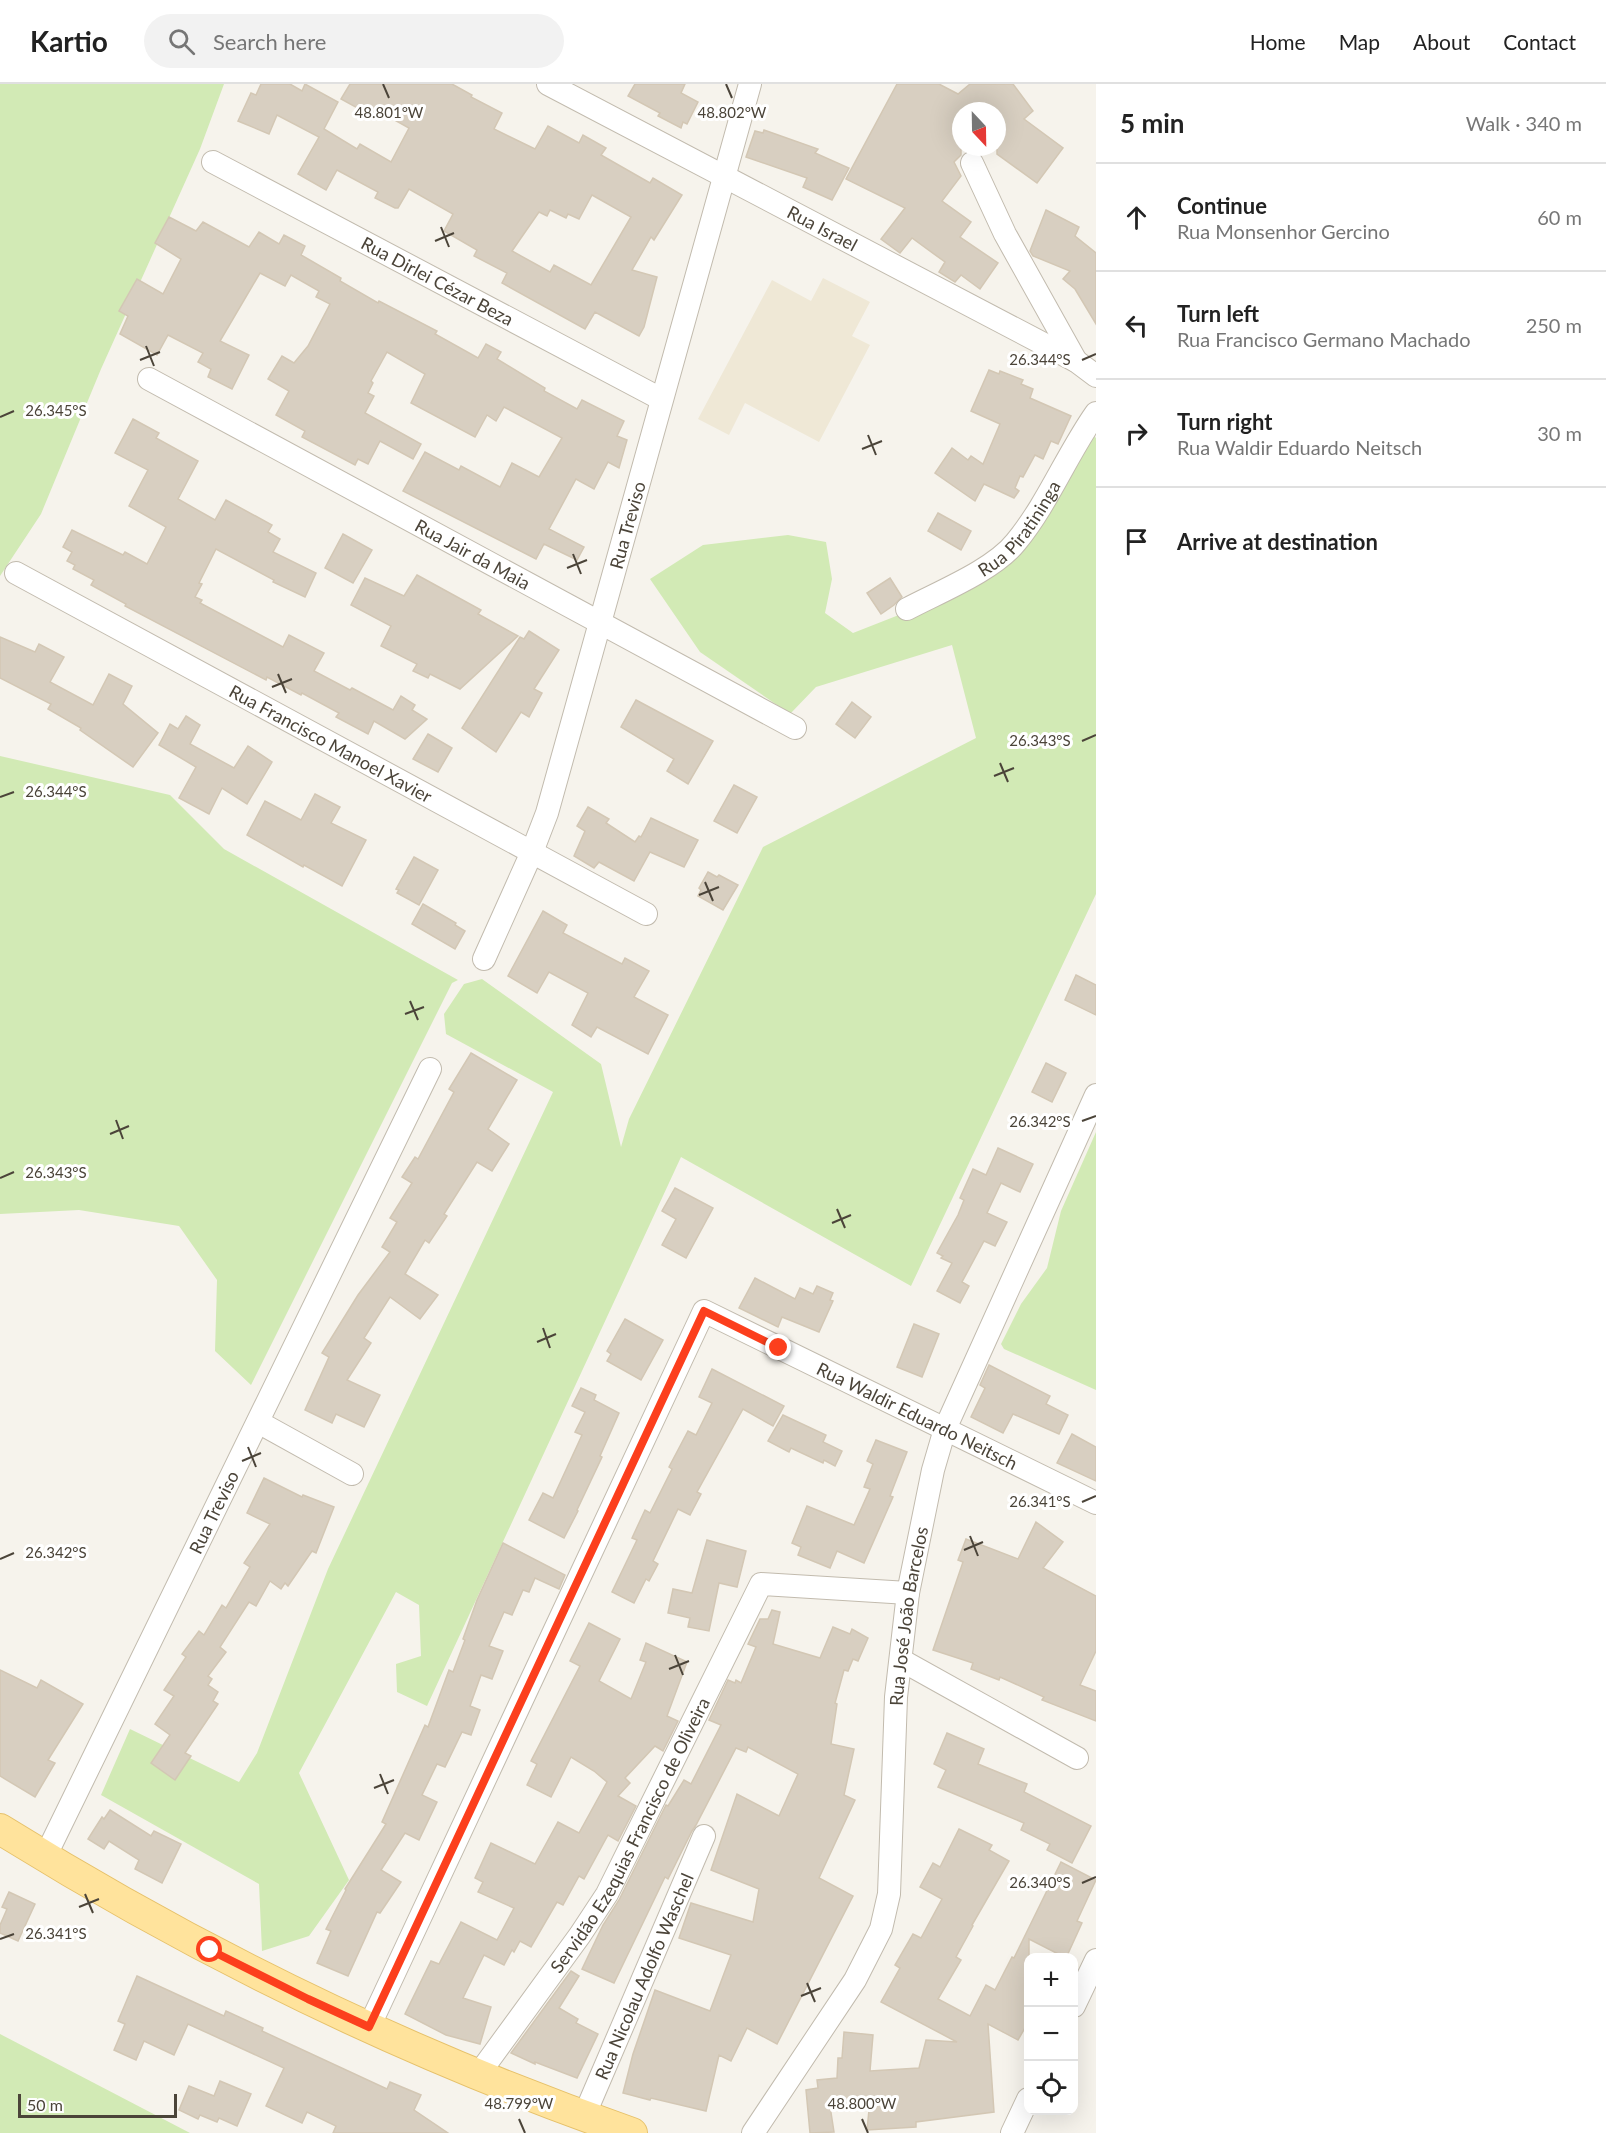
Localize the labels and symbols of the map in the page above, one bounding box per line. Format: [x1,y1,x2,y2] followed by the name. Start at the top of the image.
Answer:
[952,102,1006,156] north arrow
[355,103,424,121] text: 48.801°W
[698,103,767,121] text: 48.802°W
[784,201,861,255] street label: Rua Israel
[358,232,517,330] street label: Rua Dirlei Cézar Beza
[1009,350,1071,368] text: 26.344°S
[25,401,87,419] text: 26.345°S
[974,477,1065,581] street label: Rua Piratininga
[605,479,650,571] street label: Rua Treviso
[411,514,534,594] street label: Rua Jair da Maia
[226,680,436,807] street label: Rua Francisco Manoel Xavier
[1009,731,1071,749] text: 26.343°S
[25,782,87,800] text: 26.344°S
[1009,1112,1071,1130] text: 26.342°S
[25,1163,87,1181] text: 26.343°S
[765,1334,791,1360] route end
[813,1357,1021,1474] street label: Rua Waldir Eduardo Neitsch
[184,1467,243,1557] street label: Rua Treviso
[1009,1492,1071,1510] text: 26.341°S
[885,1524,932,1706] street label: Rua José João Barcelos
[25,1543,87,1561] text: 26.342°S
[545,1694,714,1977] street label: Servidão Ezequias Francisco de Oliveira
[590,1870,698,2083] street label: Rua Nicolau Adolfo Waschel
[1009,1873,1071,1891] text: 26.340°S
[25,1924,87,1942] text: 26.341°S
[196,1936,222,1962] route start
[18,2091,177,2118] scale bar
[485,2094,554,2112] text: 48.799°W
[828,2094,897,2112] text: 48.800°W

